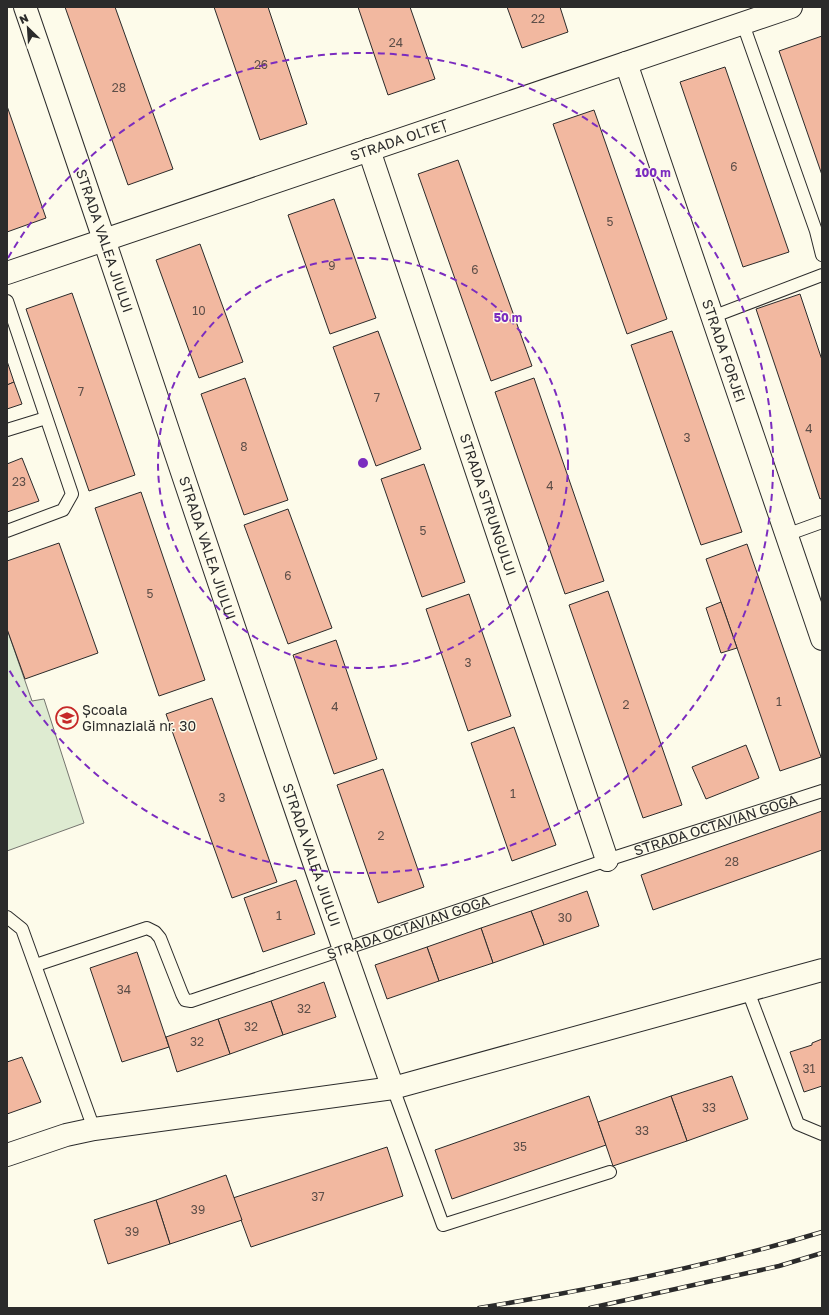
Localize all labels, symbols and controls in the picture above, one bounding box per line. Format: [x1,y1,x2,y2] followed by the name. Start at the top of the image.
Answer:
[8,8,48,48] north arrow
[17,11,30,26] text: N
[531,11,545,26] house number: 22
[389,35,403,50] house number: 24
[254,57,268,72] house number: 26
[112,80,126,95] house number: 28
[348,115,451,164] street label: STRADA OLTEȚ
[730,159,738,174] house number: 6
[635,165,671,180] text: 100 m
[73,167,137,315] street label: STRADA VALEA JIULUI
[607,214,614,229] house number: 5
[328,258,336,273] house number: 9
[471,262,479,277] house number: 6
[699,297,750,404] street label: STRADA FORJEI
[192,303,206,318] house number: 10
[494,310,522,325] text: 50 m
[78,384,84,399] house number: 7
[374,390,380,405] house number: 7
[805,421,813,436] house number: 4
[683,430,691,445] house number: 3
[457,431,520,578] street label: STRADA STRUNGULUI
[240,439,248,454] house number: 8
[356,456,370,470] centre of rings
[12,474,26,489] house number: 23
[176,474,240,622] street label: STRADA VALEA JIULUI
[546,478,554,493] house number: 4
[420,523,427,538] house number: 5
[284,568,292,583] house number: 6
[147,586,154,601] house number: 5
[464,655,472,670] house number: 3
[776,694,782,709] house number: 1
[623,697,630,712] house number: 2
[331,699,339,714] house number: 4
[82,701,196,734] place label: Școala Gimnazială nr. 30
[54,705,80,731] school or university icon: Școala Gimnazială nr. 30
[279,781,344,929] street label: STRADA VALEA JIULUI
[510,786,516,801] house number: 1
[218,790,226,805] house number: 3
[632,790,800,859] street label: STRADA OCTAVIAN GOGA
[378,828,385,843] house number: 2
[725,854,739,869] house number: 28
[324,891,492,962] street label: STRADA OCTAVIAN GOGA
[276,908,282,923] house number: 1
[558,910,572,925] house number: 30
[117,982,131,997] house number: 34
[297,1001,311,1016] house number: 32
[244,1019,258,1034] house number: 32
[190,1034,204,1049] house number: 32
[803,1061,816,1076] house number: 31
[702,1100,716,1115] house number: 33
[635,1123,649,1138] house number: 33
[513,1139,527,1154] house number: 35
[311,1189,325,1204] house number: 37
[191,1202,205,1217] house number: 39
[125,1224,139,1239] house number: 39

